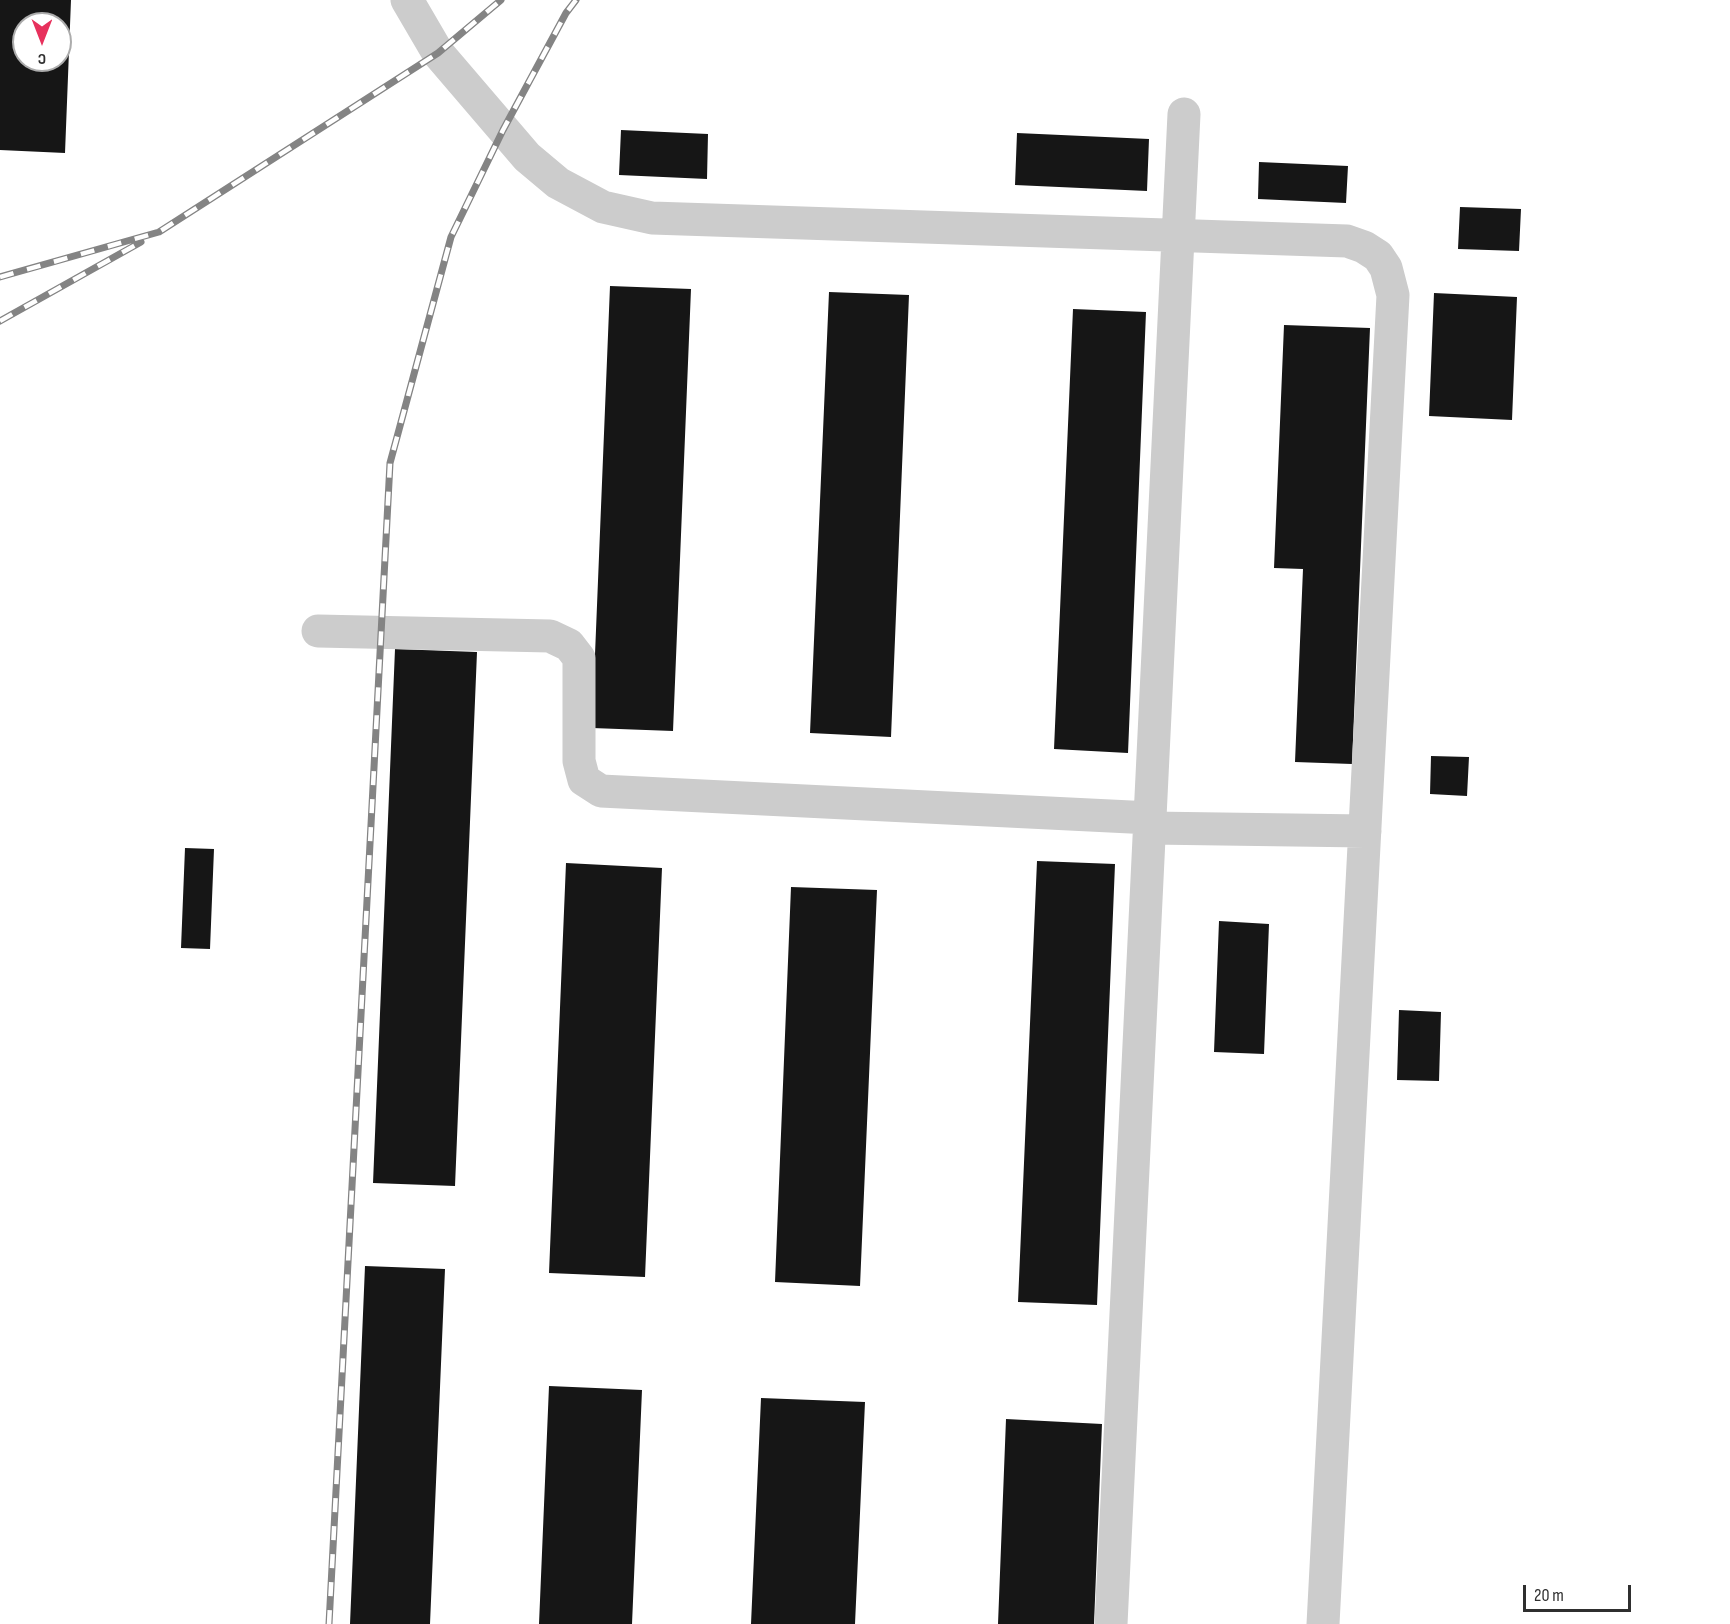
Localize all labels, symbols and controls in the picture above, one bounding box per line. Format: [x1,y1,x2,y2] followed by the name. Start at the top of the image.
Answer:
[12,12,72,72] north arrow
[38,49,46,68] text: С
[1526,1573,1634,1611] scale bar
[1534,1585,1564,1606] text: 20 m

